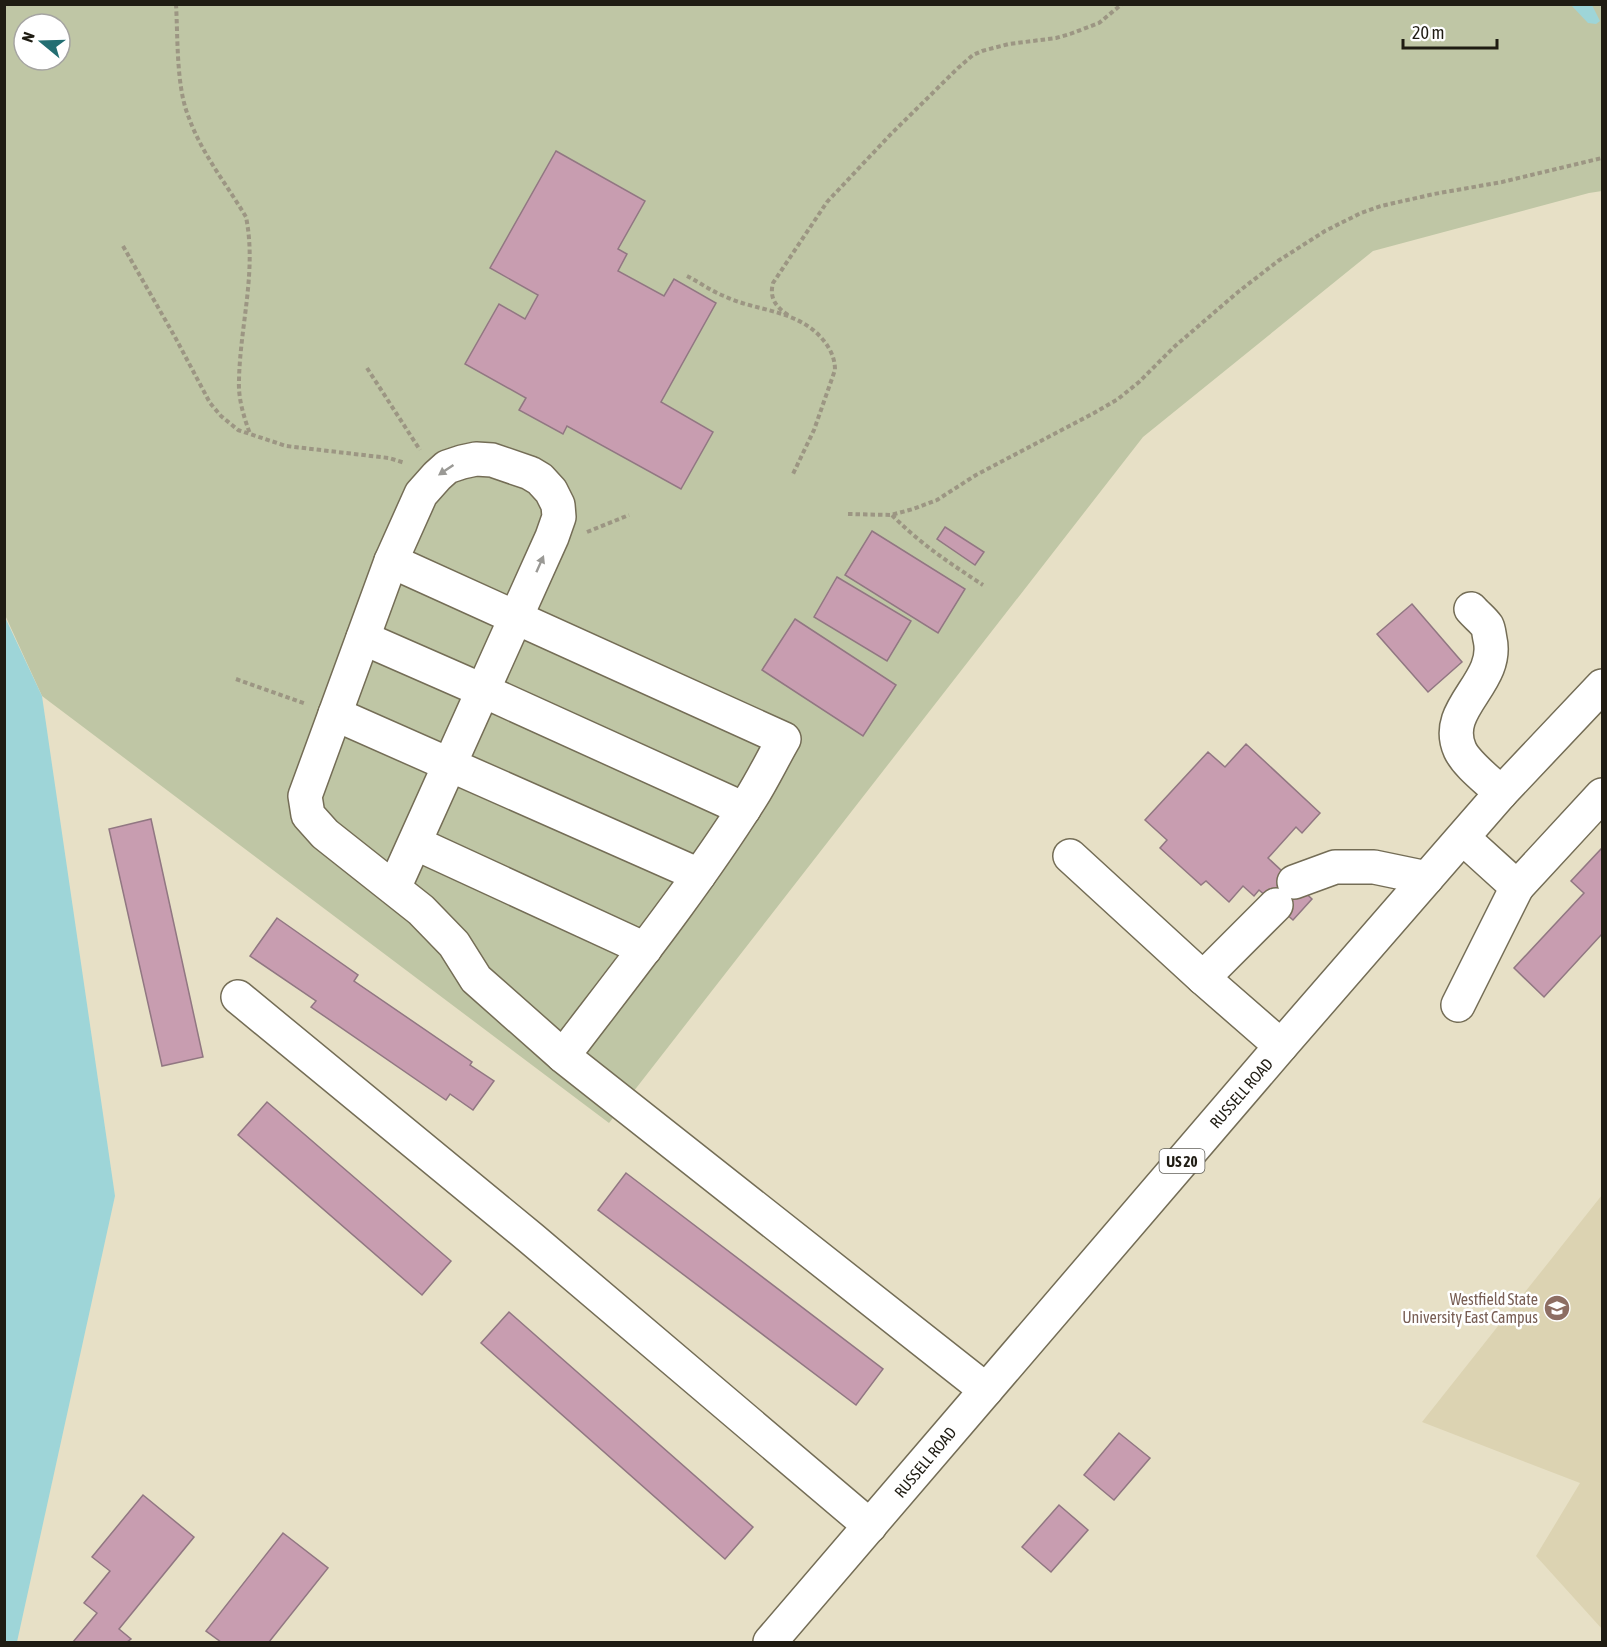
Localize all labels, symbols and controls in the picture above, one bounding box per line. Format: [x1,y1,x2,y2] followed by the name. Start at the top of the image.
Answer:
[12,12,72,72] north arrow
[1403,12,1498,50] scale bar
[1412,22,1444,43] text: 20 m
[18,30,38,45] text: N
[437,465,454,476] one-way arrow
[536,556,545,573] one-way arrow
[1206,1055,1276,1131] street label: RUSSELL ROAD
[1160,1149,1204,1173] road number: US 20
[1402,1290,1538,1327] place label: Westfield State University East Campus
[1542,1293,1572,1323] school or university icon: Westfield State University East Campus
[890,1423,960,1501] street label: RUSSELL ROAD

